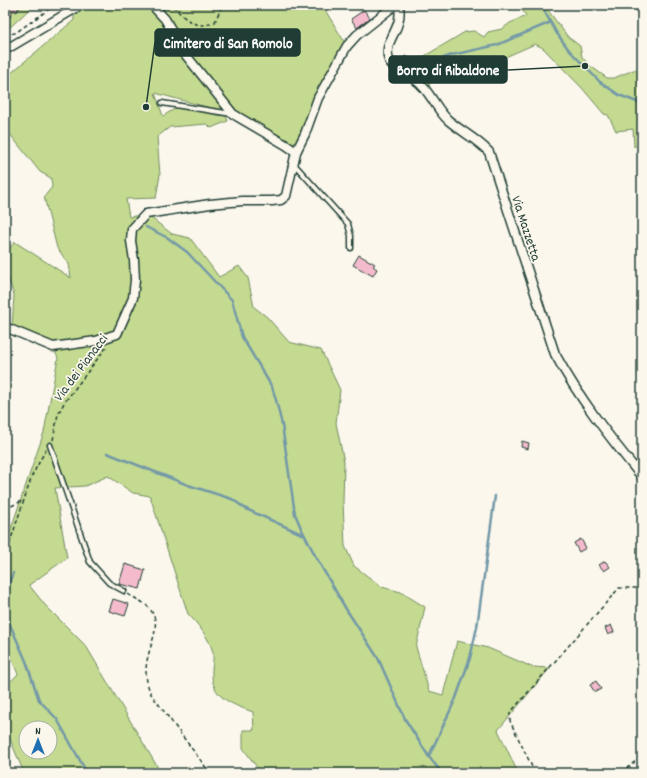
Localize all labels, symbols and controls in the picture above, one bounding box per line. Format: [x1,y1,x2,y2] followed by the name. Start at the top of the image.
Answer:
[155,29,300,56] callout: Cimitero di San Romolo
[163,34,293,56] text: Cimitero di San Romolo
[389,56,507,83] callout: Borro di Ribaldone
[397,61,500,83] text: Borro di Ribaldone
[505,193,545,264] street label: Via Mazzetta
[50,330,114,406] street label: Via dei Pianacci
[18,720,58,760] north arrow
[35,724,41,740] text: N

